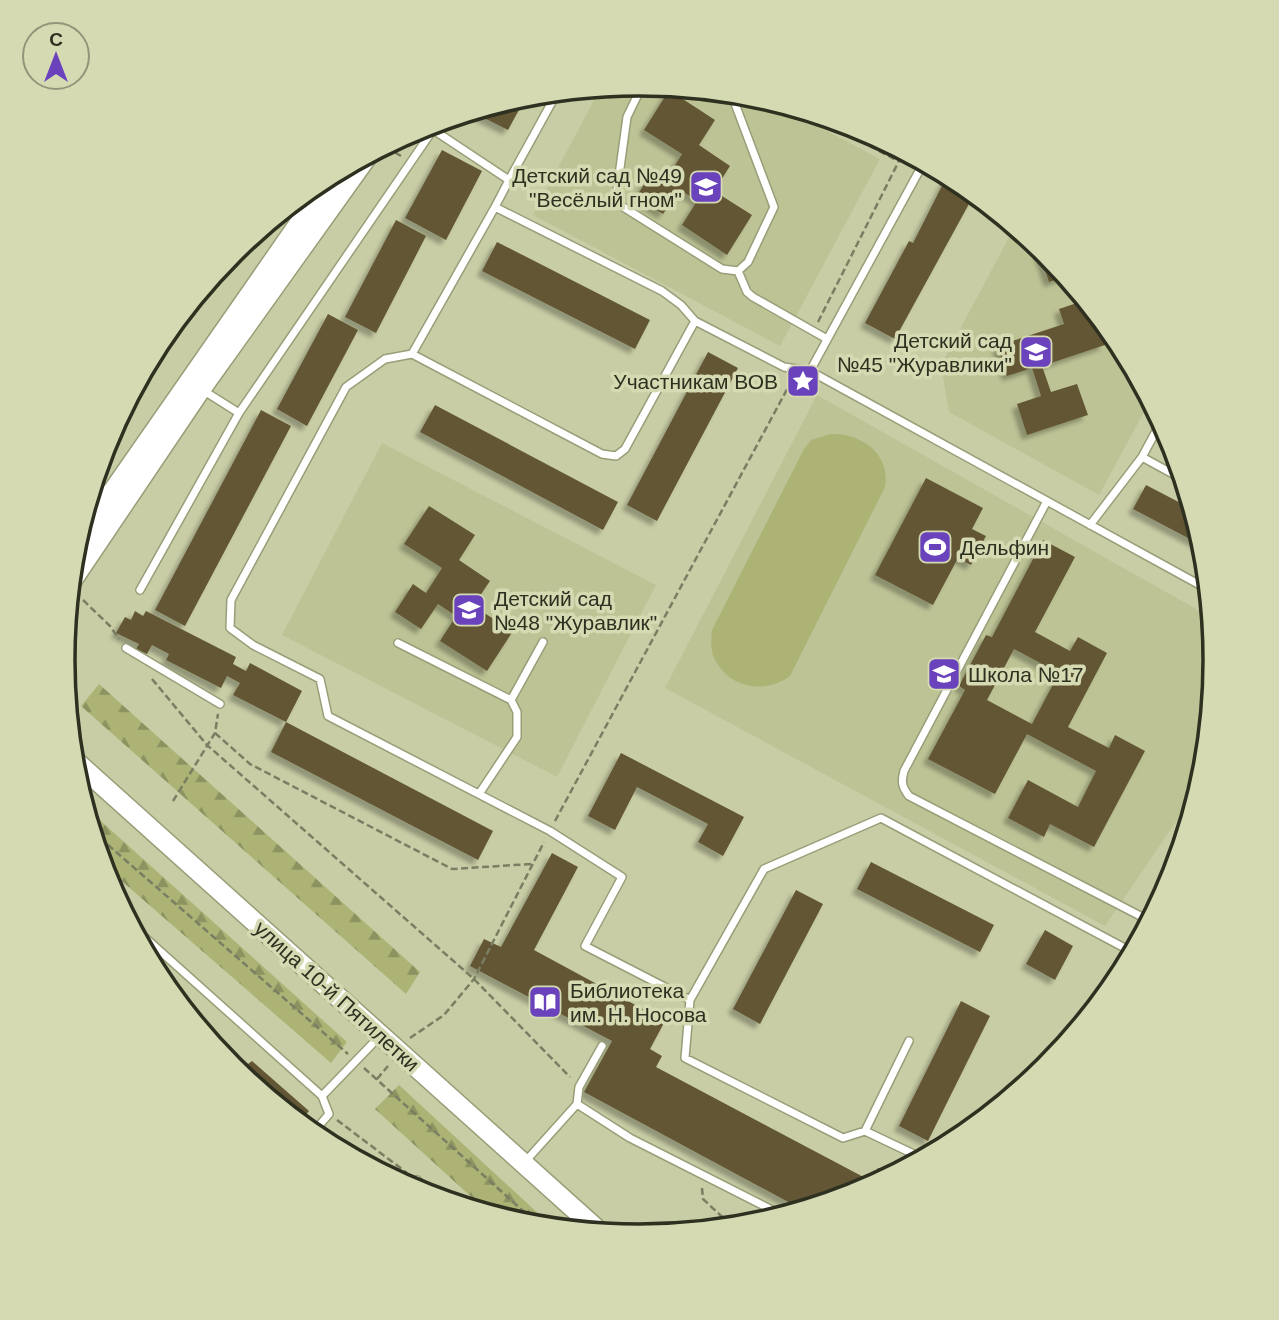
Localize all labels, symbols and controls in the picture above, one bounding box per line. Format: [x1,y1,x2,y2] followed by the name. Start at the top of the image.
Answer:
[21,21,91,91] north arrow
[49,29,63,50] text: С
[512,164,682,211] place label: Детский сад №49 "Весёлый гном"
[687,168,725,206] school or university icon: Детский сад №49 "Весёлый гном"
[837,329,1012,376] place label: Детский сад №45 "Журавлики"
[1017,333,1055,371] school or university icon: Детский сад №45 "Журавлики"
[784,362,822,400] place icon: Участникам ВОВ
[613,370,778,393] place label: Участникам ВОВ
[916,528,954,566] sports icon: Дельфин
[960,536,1049,559] place label: Дельфин
[494,587,657,634] place label: Детский сад №48 "Журавлик"
[450,591,488,629] school or university icon: Детский сад №48 "Журавлик"
[925,655,963,693] school or university icon: Школа №17
[968,663,1084,686] place label: Школа №17
[250,916,424,1076] street label: улица 10-й Пятилетки
[570,979,707,1026] place label: Библиотека им. Н. Носова
[526,983,564,1021] library icon: Библиотека им. Н. Носова

